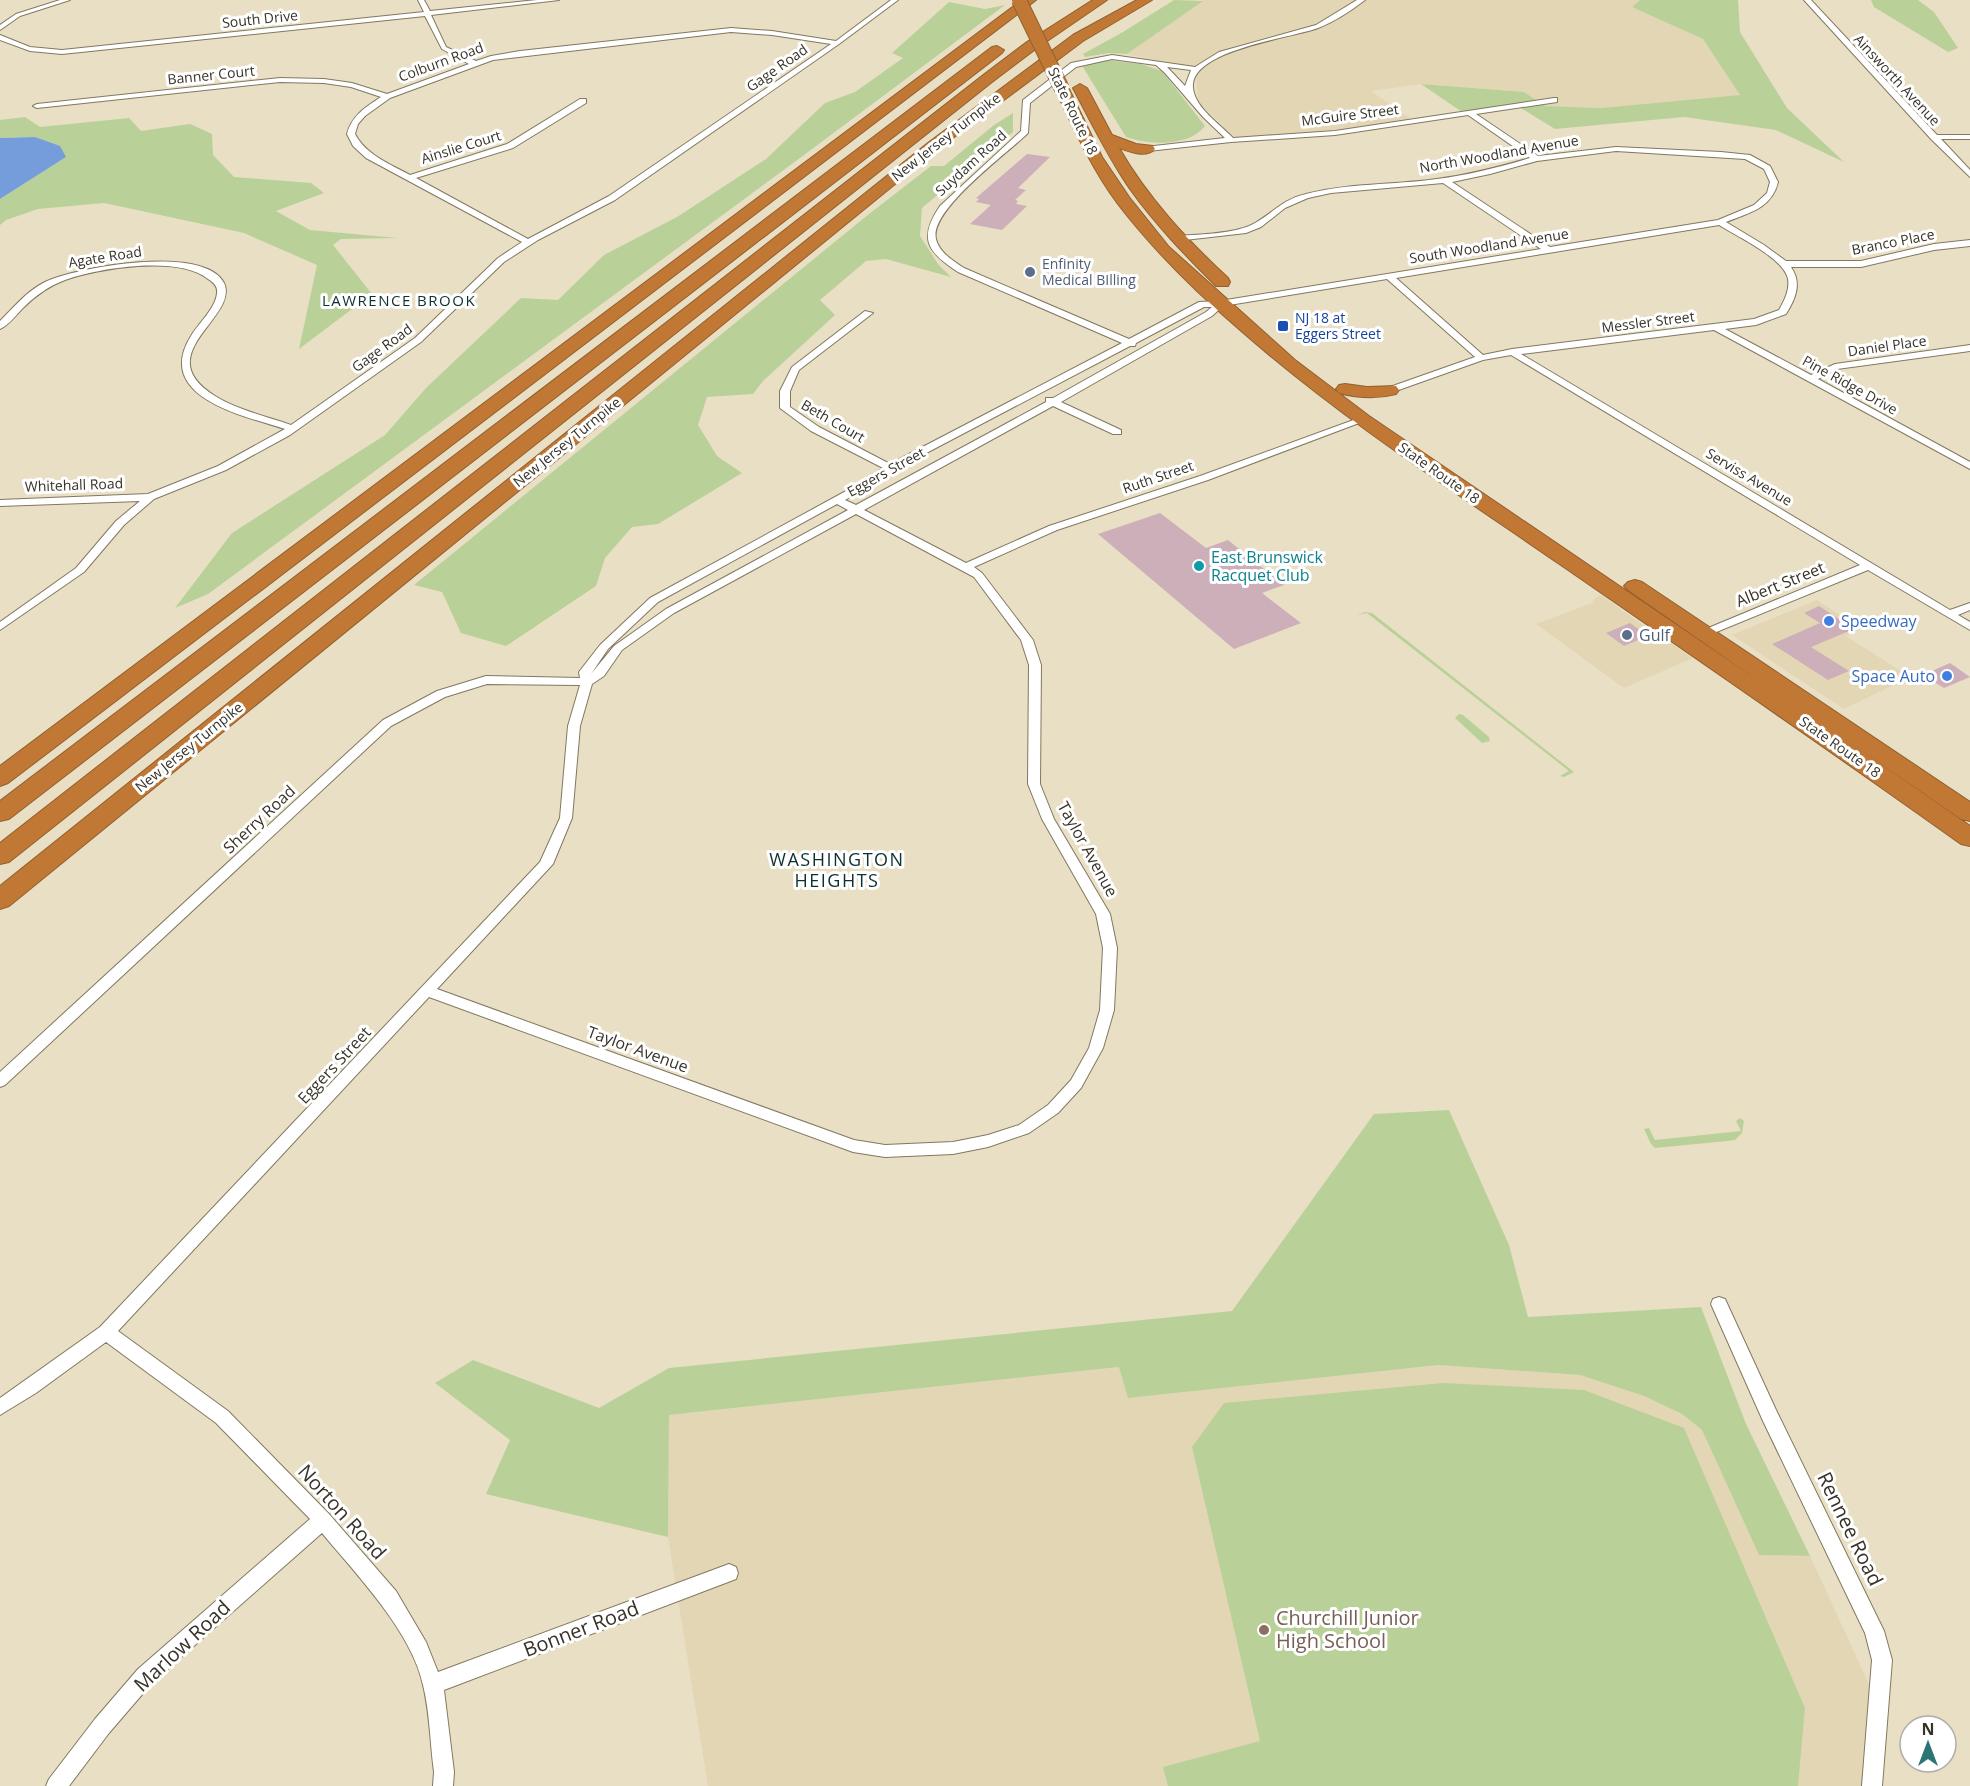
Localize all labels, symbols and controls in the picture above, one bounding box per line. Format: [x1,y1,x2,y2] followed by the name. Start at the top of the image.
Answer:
[221,5,299,32] street label: South Drive
[1850,30,1945,130] street label: Ainsworth Avenue
[396,37,486,86] street label: Colburn Road
[742,40,811,96] street label: Gage Road
[166,60,256,89] street label: Banner Court
[1044,64,1103,158] street label: State Route 18
[887,88,1004,185] street label: New Jersey Turnpike
[1300,99,1400,130] street label: McGuire Street
[419,125,503,168] street label: Ainslie Court
[931,126,1010,200] street label: Suydam Road
[1418,130,1580,177] street label: North Woodland Avenue
[1408,224,1570,267] street label: South Woodland Avenue
[1850,224,1936,259] street label: Branco Place
[67,241,143,272] street label: Agate Road
[1042,254,1136,289] place label: Enfinity Medical BIlling
[1023,265,1037,279] marker: Enfinity Medical BIlling
[322,290,476,310] district label: LAWRENCE BROOK
[1600,306,1696,337] street label: Messler Street
[1295,308,1381,343] place label: NJ 18 at Eggers Street
[348,319,416,376] street label: Gage Road
[1276,319,1290,333] marker: NJ 18 at Eggers Street
[1846,331,1928,360] street label: Daniel Place
[1799,351,1901,419] street label: Pine Ridge Drive
[509,392,625,491] street label: New Jersey Turnpike
[798,395,869,446] street label: Beth Court
[1395,438,1484,508] street label: State Route 18
[844,442,928,501] street label: Eggers Street
[1703,443,1796,510] street label: Serviss Avenue
[1120,456,1196,497] street label: Ruth Street
[24,473,123,496] street label: Whitehall Road
[1211,546,1323,586] place label: East Brunswick Racquet Club
[1732,556,1828,612] street label: Albert Street
[1192,559,1206,573] marker: East Brunswick Racquet Club
[1841,610,1918,632] place label: Speedway
[1822,614,1836,628] marker: Speedway
[1639,624,1671,646] place label: Gulf
[1620,628,1634,642] marker: Gulf
[1851,665,1935,687] place label: Space Auto
[1940,669,1954,683] marker: Space Auto
[131,697,247,796] street label: New Jersey Turnpike
[1796,712,1885,782] street label: State Route 18
[218,780,300,858] street label: Sherry Road
[1053,797,1123,901] street label: Taylor Avenue
[769,847,905,892] district label: WASHINGTON HEIGHTS
[292,1021,376,1108] street label: Eggers Street
[585,1021,691,1077] street label: Taylor Avenue
[292,1458,392,1565] street label: Norton Road
[1811,1467,1890,1590] street label: Rennee Road
[128,1594,236,1697] street label: Marlow Road
[519,1594,643,1663] street label: Bonner Road
[1276,1604,1419,1654] place label: Churchill Junior High School
[1257,1623,1271,1637] marker: Churchill Junior High School
[1898,1714,1958,1774] north arrow
[1921,1718,1935,1740] text: N

